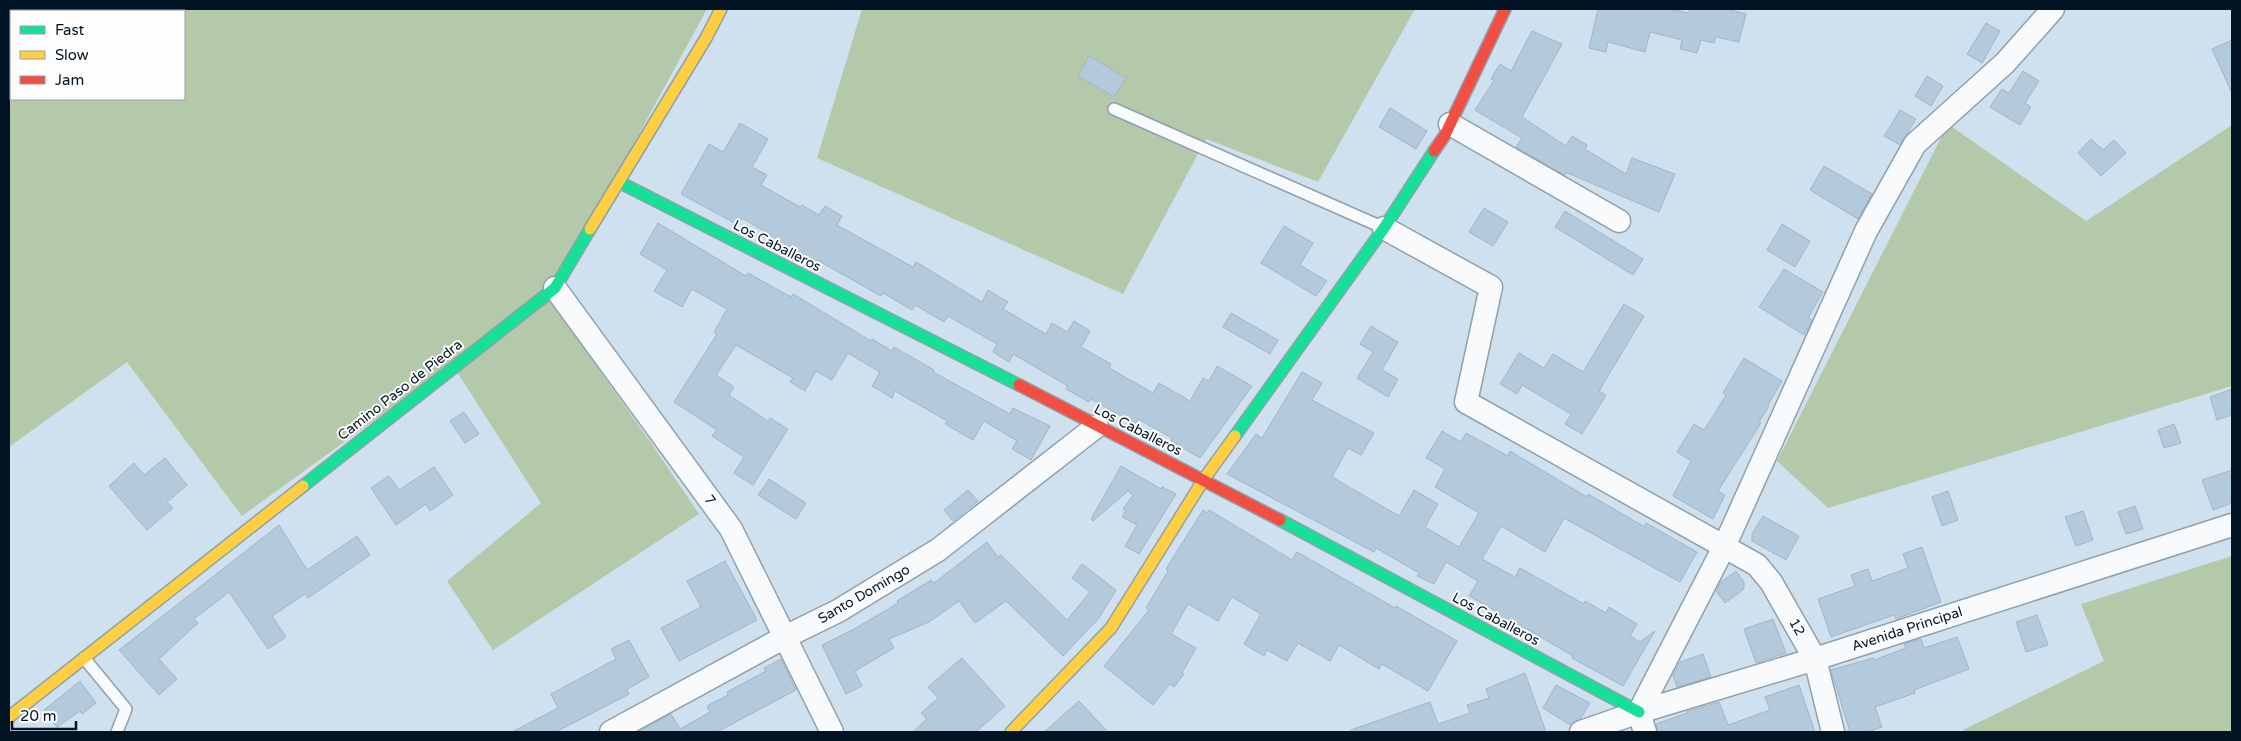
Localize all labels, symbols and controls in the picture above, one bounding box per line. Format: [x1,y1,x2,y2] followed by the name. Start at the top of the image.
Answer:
[10,10,185,100] legend
[55,21,85,39] text: Fast
[55,46,89,64] text: Slow
[55,71,84,89] text: Jam
[730,217,824,276] street label: Los Caballeros
[334,336,466,444] street label: Camino Paso de Piedra
[1091,401,1185,460] street label: Los Caballeros
[701,491,719,509] street label: 7
[815,561,913,627] street label: Santo Domingo
[1449,589,1543,649] street label: Los Caballeros
[1850,603,1964,655] street label: Avenida Principal
[1785,615,1809,639] street label: 12
[12,698,76,730] scale bar
[20,707,57,725] text: 20 m

